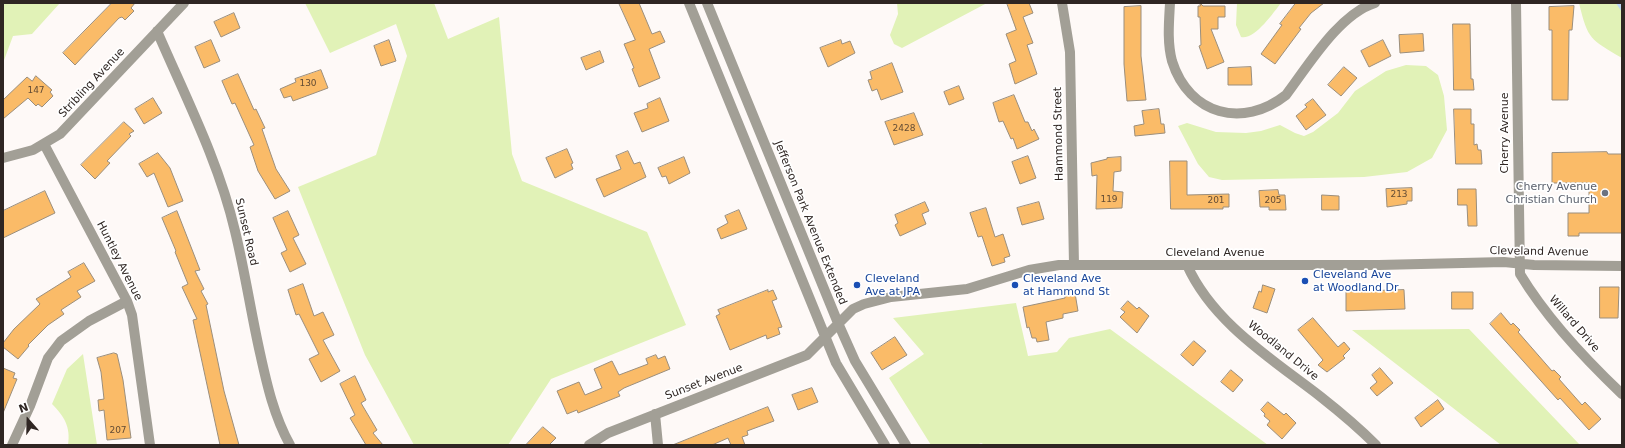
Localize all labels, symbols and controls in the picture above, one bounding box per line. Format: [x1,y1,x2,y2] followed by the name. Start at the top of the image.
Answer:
[56,45,128,121] street label: Stribling Avenue
[299,79,317,89] house number: 130
[27,86,45,96] house number: 147
[1052,87,1066,181] street label: Hammond Street
[1498,92,1512,174] street label: Cherry Avenue
[893,124,915,134] house number: 2428
[771,139,849,307] street label: Jefferson Park Avenue Extended
[1506,180,1597,206] place label: Cherry Avenue Christian Church
[1600,188,1610,198] marker: Cherry Avenue Christian Church
[1390,190,1408,200] house number: 213
[1100,195,1118,205] house number: 119
[1207,196,1225,206] house number: 201
[1264,196,1282,206] house number: 205
[232,197,260,267] street label: Sunset Road
[93,219,145,303] street label: Huntley Avenue
[1489,245,1589,259] street label: Cleveland Avenue
[1166,246,1264,260] street label: Cleveland Avenue
[1313,268,1398,294] place label: Cleveland Ave at Woodland Dr
[865,272,920,298] place label: Cleveland Ave at JPA
[1023,272,1109,298] place label: Cleveland Ave at Hammond St
[1300,276,1310,286] marker: Cleveland Ave at Woodland Dr
[852,280,862,290] marker: Cleveland Ave at JPA
[1010,280,1020,290] marker: Cleveland Ave at Hammond St
[1546,293,1602,355] street label: Willard Drive
[1245,318,1321,384] street label: Woodland Drive
[663,361,745,403] street label: Sunset Avenue
[8,400,48,440] north arrow
[17,401,30,416] text: N
[109,426,127,436] house number: 207

